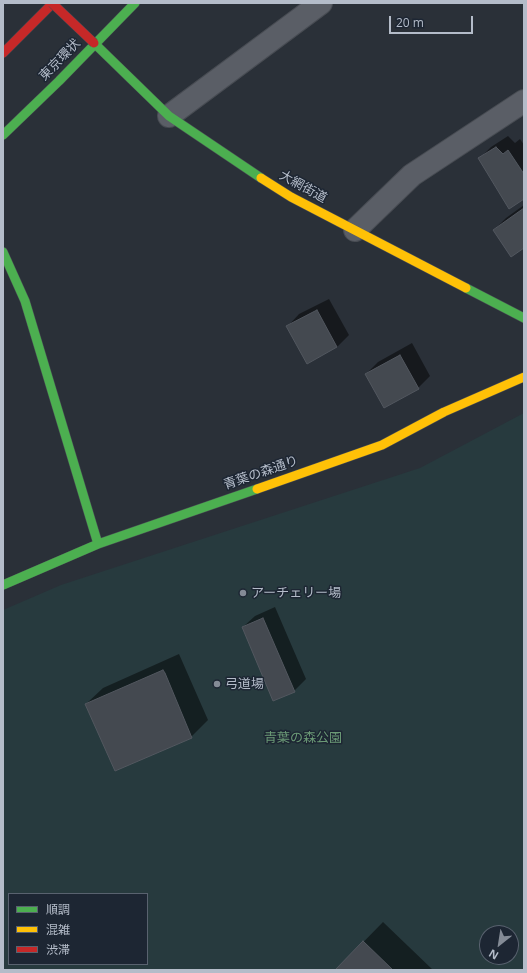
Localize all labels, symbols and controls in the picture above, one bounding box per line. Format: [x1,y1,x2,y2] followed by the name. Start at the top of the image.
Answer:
[391,8,475,34] scale bar
[396,14,424,31] text: 20 m
[36,36,84,84] street label: 東京環状
[276,168,330,206] street label: 大網街道
[222,453,300,493] street label: 青葉の森通り
[251,585,341,601] place label: アーチェリー場
[238,588,248,598] marker: アーチェリー場
[225,676,264,692] place label: 弓道場
[212,679,222,689] marker: 弓道場
[264,730,342,746] park label: 青葉の森公園
[8,893,148,965] legend
[46,901,70,918] text: 順調
[46,921,70,938] text: 混雑
[479,925,519,965] north arrow
[46,941,70,958] text: 渋滞
[486,946,501,964] text: N

